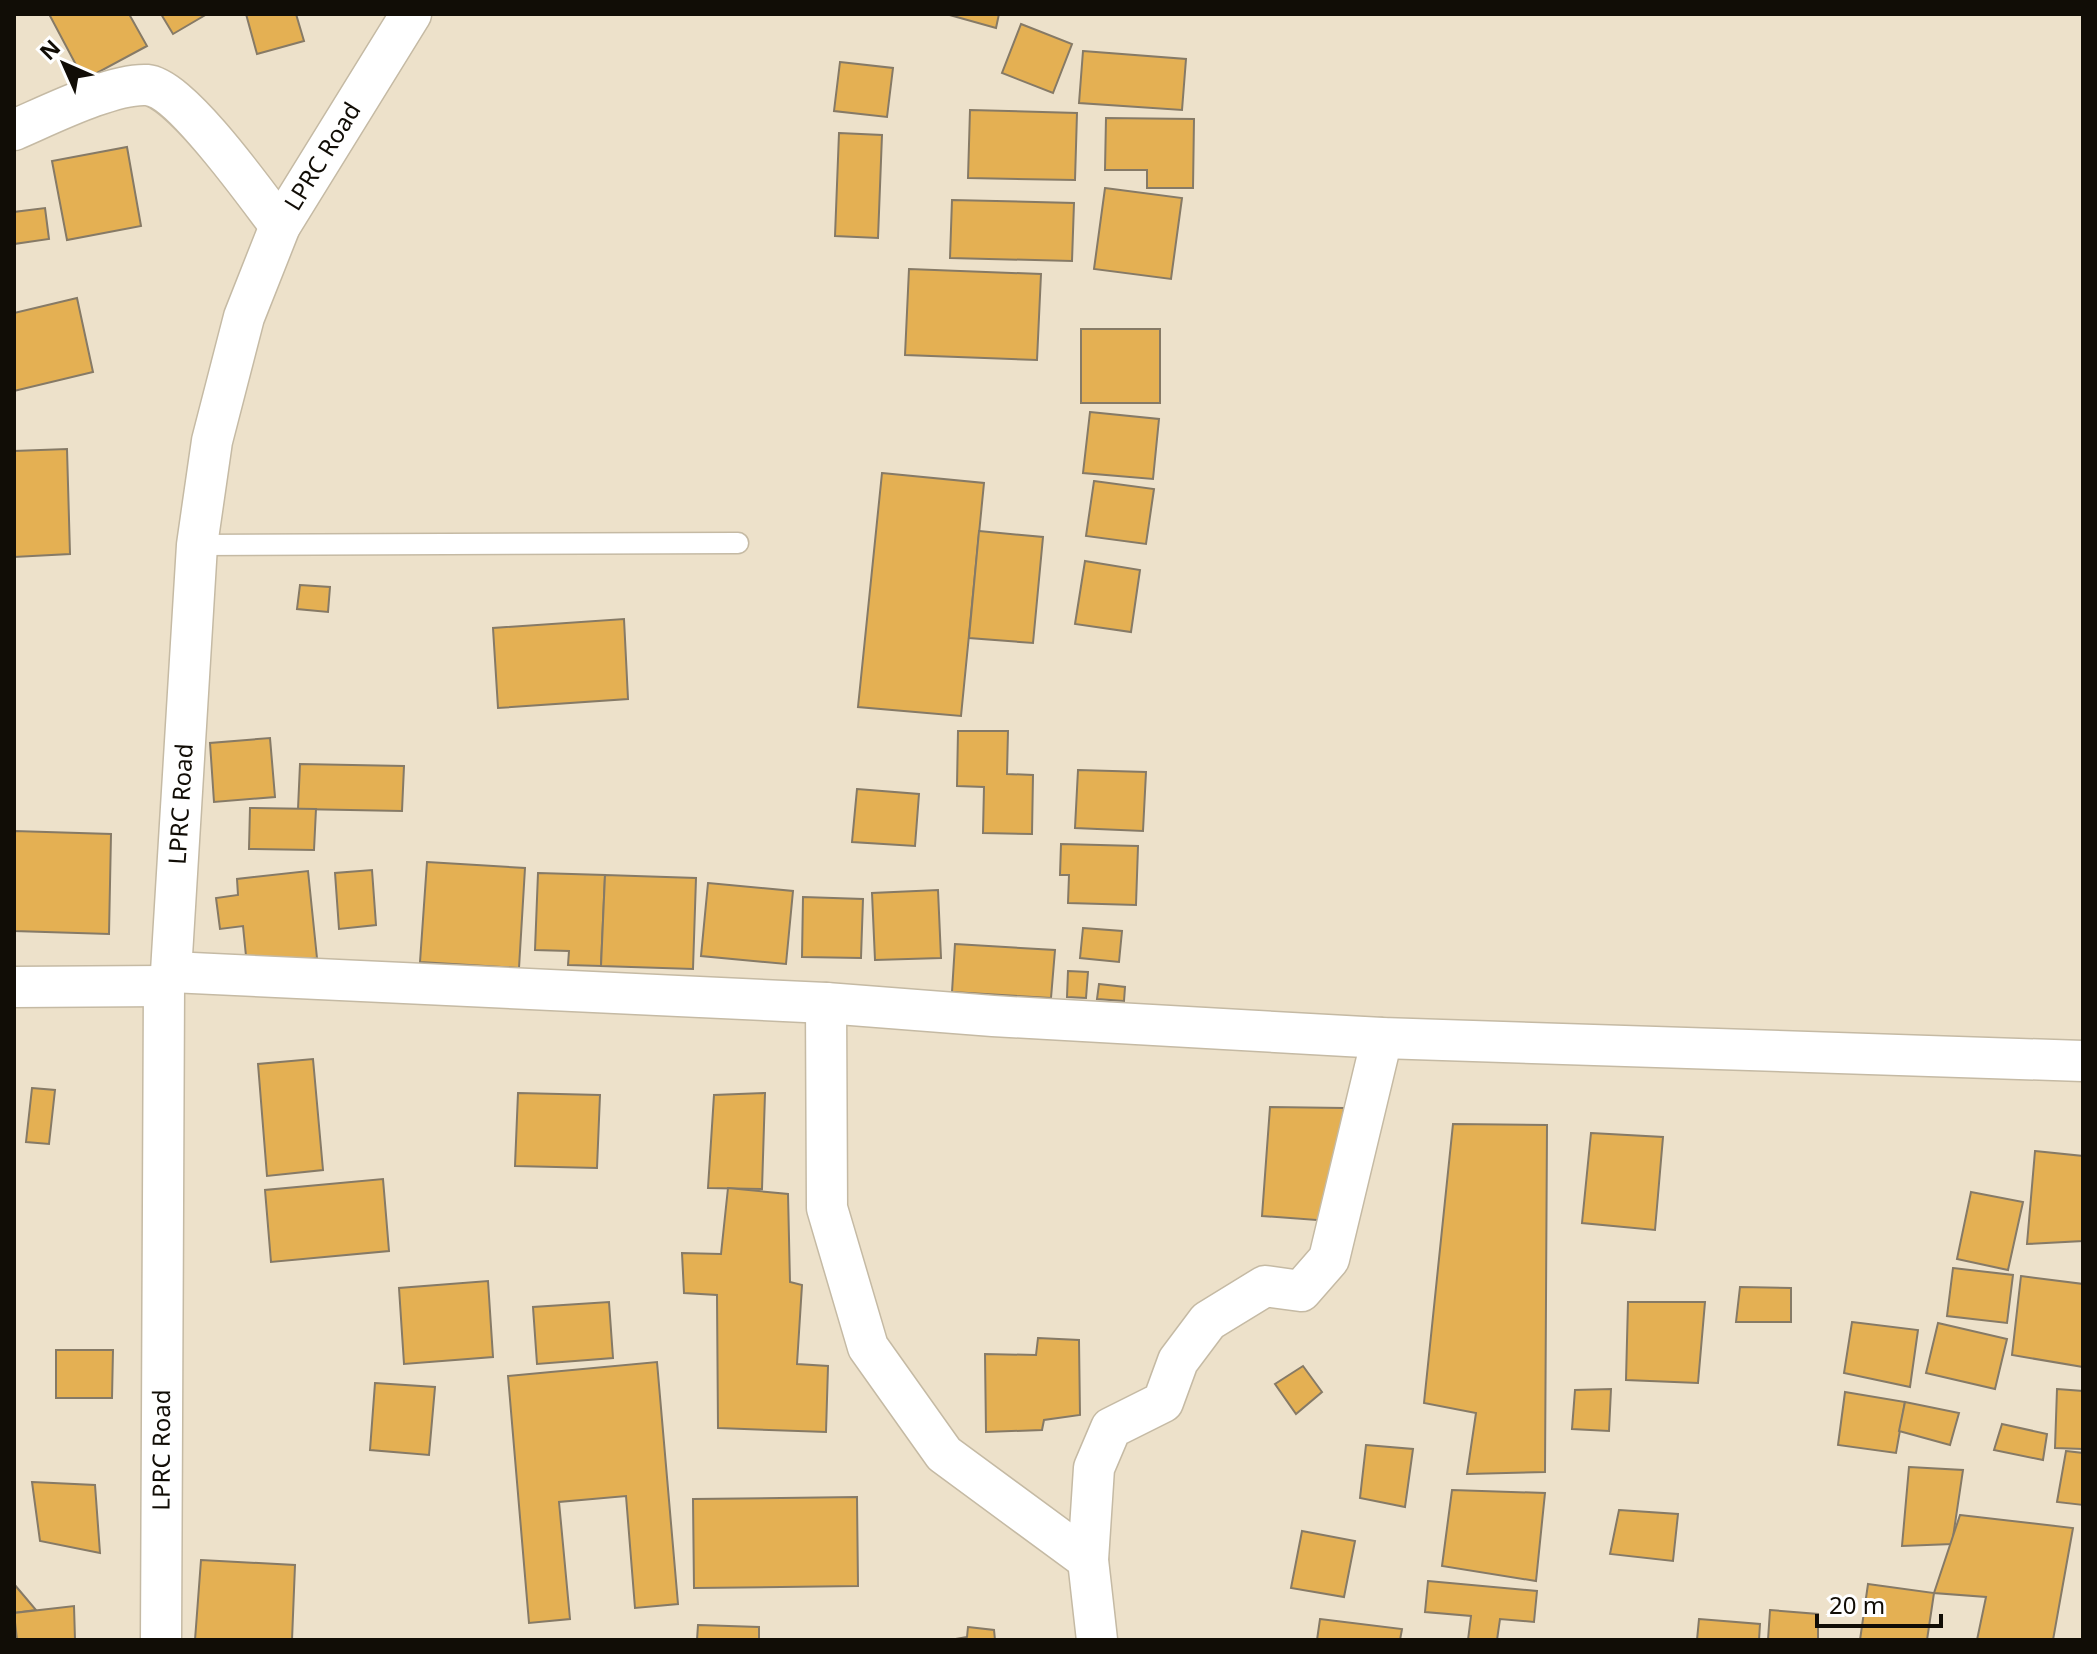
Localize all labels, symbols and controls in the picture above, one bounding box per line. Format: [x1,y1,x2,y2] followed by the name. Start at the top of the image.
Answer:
[24,24,104,104] north arrow
[32,32,66,66] text: N
[276,96,367,216] street label: LPRC Road
[160,742,200,865] street label: LPRC Road
[144,1389,177,1511] street label: LPRC Road
[1817,1578,1941,1628] scale bar
[1829,1588,1885,1621] text: 20 m

